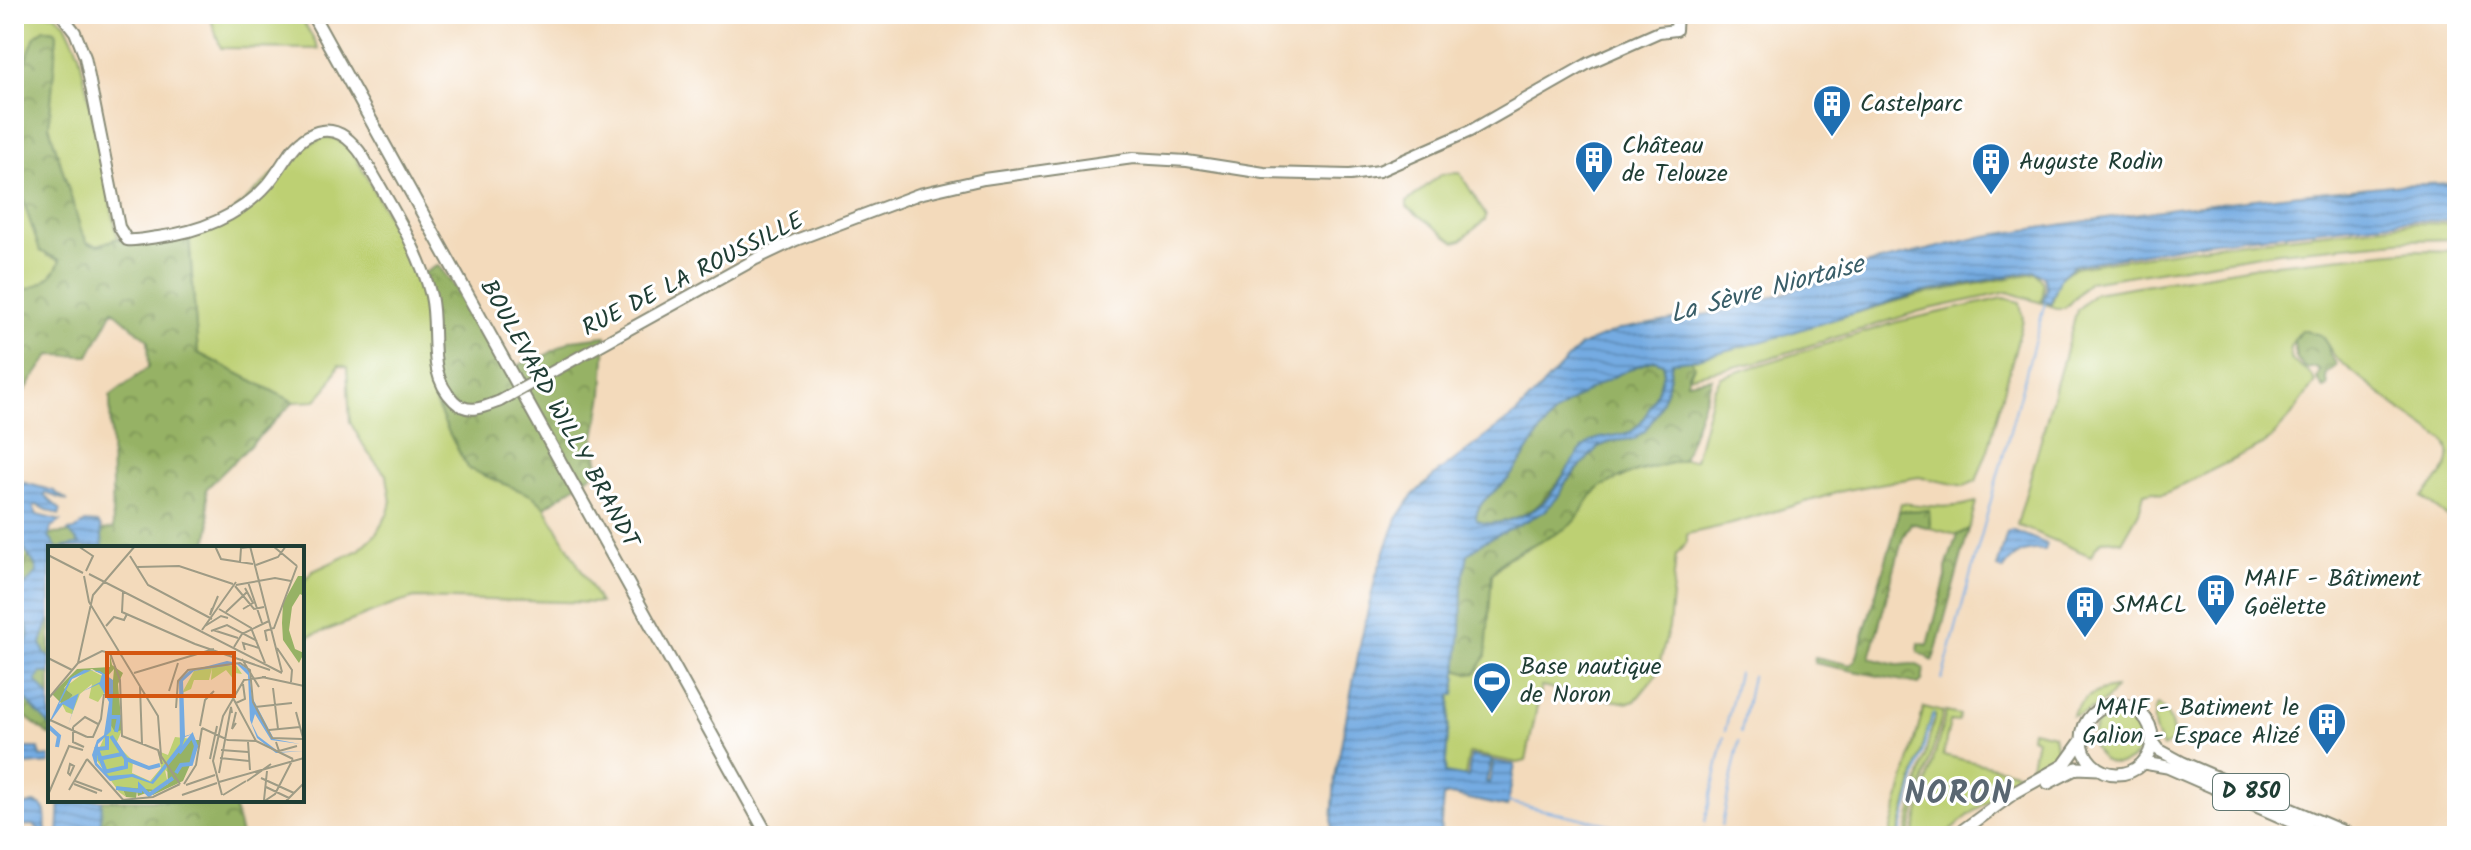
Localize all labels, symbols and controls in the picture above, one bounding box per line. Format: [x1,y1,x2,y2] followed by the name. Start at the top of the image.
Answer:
[1811,83,1853,138] building icon: Castelparc
[1860,85,1963,124] place label: Castelparc
[1622,127,1728,194] place label: Château de Telouze
[1573,139,1615,194] building icon: Château de Telouze
[1970,141,2012,196] building icon: Auguste Rodin
[2019,143,2163,182] place label: Auguste Rodin
[575,202,812,348] street label: RUE DE LA ROUSSILLE
[1665,243,1871,336] water label: La Sèvre Niortaise
[469,272,650,558] street label: BOULEVARD WILLY BRANDT
[48,546,304,802] inset map
[2244,560,2422,627] place label: MAIF - Bâtiment Goëlette
[2195,572,2237,627] building icon: MAIF - Bâtiment Goëlette
[2064,584,2106,639] building icon: SMACL
[2113,586,2187,625] place label: SMACL
[1520,648,1662,715] place label: Base nautique de Noron
[1471,660,1513,715] sports icon: Base nautique de Noron
[2082,689,2300,756] place label: MAIF - Batiment le Galion - Espace Alizé
[2306,701,2348,756] building icon: MAIF - Batiment le Galion - Espace Alizé
[1904,769,2014,820] district label: NORON
[2213,774,2289,810] road number: D 850

